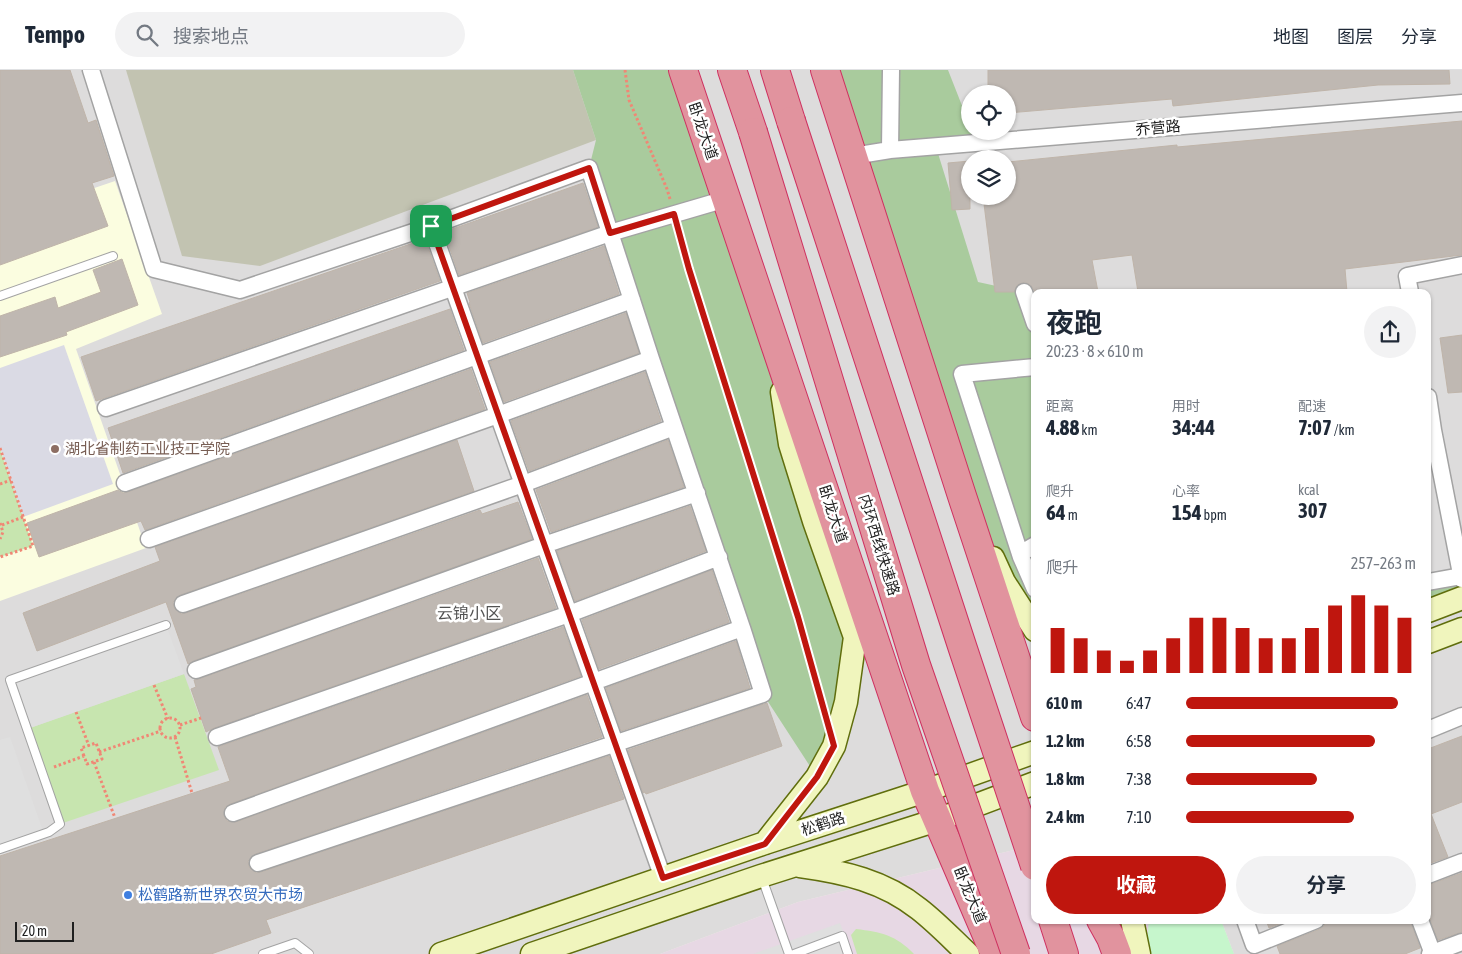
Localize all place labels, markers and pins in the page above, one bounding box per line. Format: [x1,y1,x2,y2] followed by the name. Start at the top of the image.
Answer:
[410,205,452,247] pin
[65,440,230,457] place label: 湖北省制药工业技工学院
[49,443,61,455] marker: 湖北省制药工业技工学院
[138,886,303,903] place label: 松鹤路新世界农贸大市场
[122,889,134,901] marker: 松鹤路新世界农贸大市场

